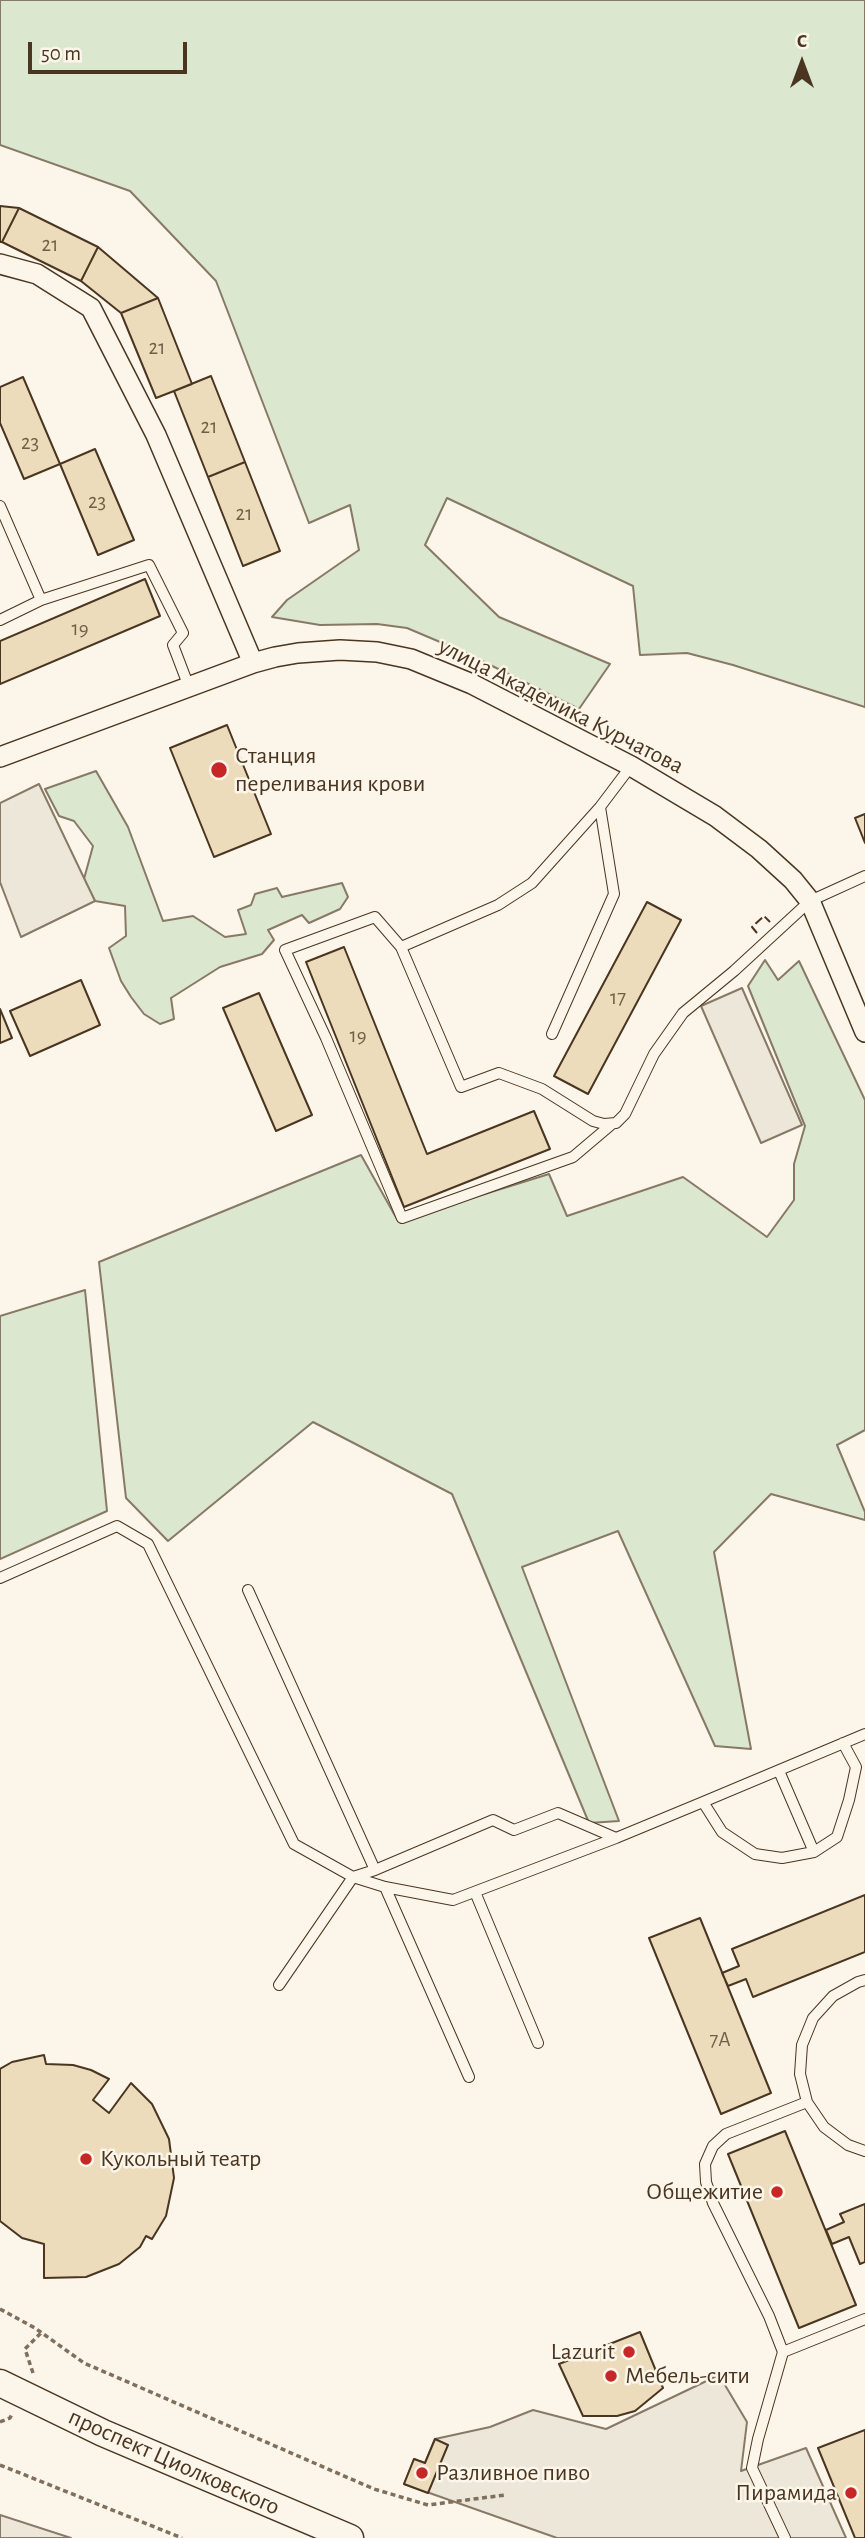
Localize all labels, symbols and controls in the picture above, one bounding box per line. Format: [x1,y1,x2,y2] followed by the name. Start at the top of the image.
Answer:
[32,28,191,72] scale bar
[767,28,837,98] north arrow
[797,32,807,51] text: С
[41,43,81,64] text: 50 m
[42,232,58,258] house number: 21
[149,335,165,361] house number: 21
[201,414,217,440] house number: 21
[21,430,39,456] house number: 23
[88,489,106,515] house number: 23
[236,501,252,527] house number: 21
[71,616,89,642] house number: 19
[434,632,688,780] street label: улица Академика Курчатова
[235,742,425,798] place label: Станция переливания крови
[209,760,229,780] marker: Станция переливания крови
[610,985,626,1011] house number: 17
[349,1023,367,1049] house number: 19
[709,2027,731,2053] house number: 7А
[100,2145,261,2173] place label: Кукольный театр
[78,2151,94,2167] marker: Кукольный театр
[646,2178,763,2206] place label: Общежитие
[769,2184,785,2200] marker: Общежитие
[551,2338,615,2366] place label: Lazurit
[621,2344,637,2360] marker: Lazurit
[625,2362,750,2390] place label: Мебель-сити
[603,2368,619,2384] marker: Мебель-сити
[64,2402,284,2522] street label: проспект Циолковского
[436,2459,590,2487] place label: Разливное пиво
[414,2465,430,2481] marker: Разливное пиво
[735,2479,837,2507] place label: Пирамида
[843,2485,859,2501] marker: Пирамида

